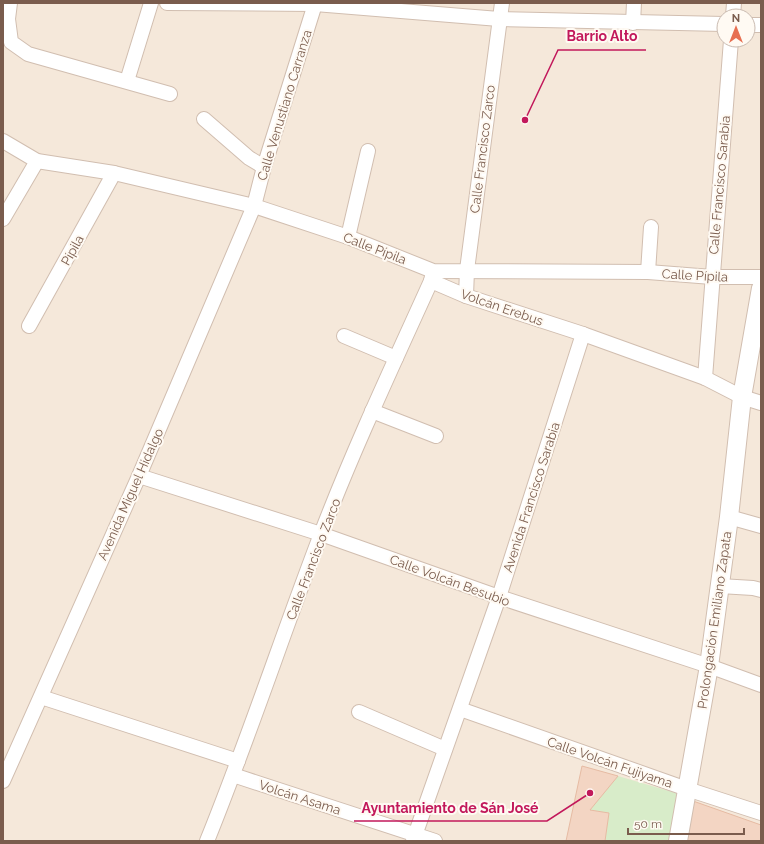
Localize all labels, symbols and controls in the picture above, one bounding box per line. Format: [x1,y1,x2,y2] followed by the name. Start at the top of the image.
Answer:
[716,8,756,48] north arrow
[732,12,740,25] text: N
[558,24,646,50] callout: Barrio Alto
[254,28,315,182] street label: Calle Venustiano Carranza
[567,28,638,44] text: Barrio Alto
[467,84,498,214] street label: Calle Francisco Zarco
[706,115,733,255] street label: Calle Francisco Sarabia
[341,230,409,267] street label: Calle Pípila
[58,232,87,268] street label: Pípila
[661,266,729,285] street label: Calle Pípila
[459,286,545,329] street label: Volcán Erebus
[500,420,563,574] street label: Avenida Francisco Sarabia
[95,426,166,562] street label: Avenida Miguel Hidalgo
[283,496,344,622] street label: Calle Francisco Zarco
[695,530,734,710] street label: Prolongación Emiliano Zapata
[388,552,512,609] street label: Calle Volcán Besubio
[545,734,675,791] street label: Calle Volcán Fujiyama
[257,777,343,818] street label: Volcán Asama
[354,795,547,821] callout: Ayuntamiento de Sán José
[362,800,539,816] text: Ayuntamiento de Sán José
[628,810,744,836] scale bar
[634,817,662,831] text: 50 m

